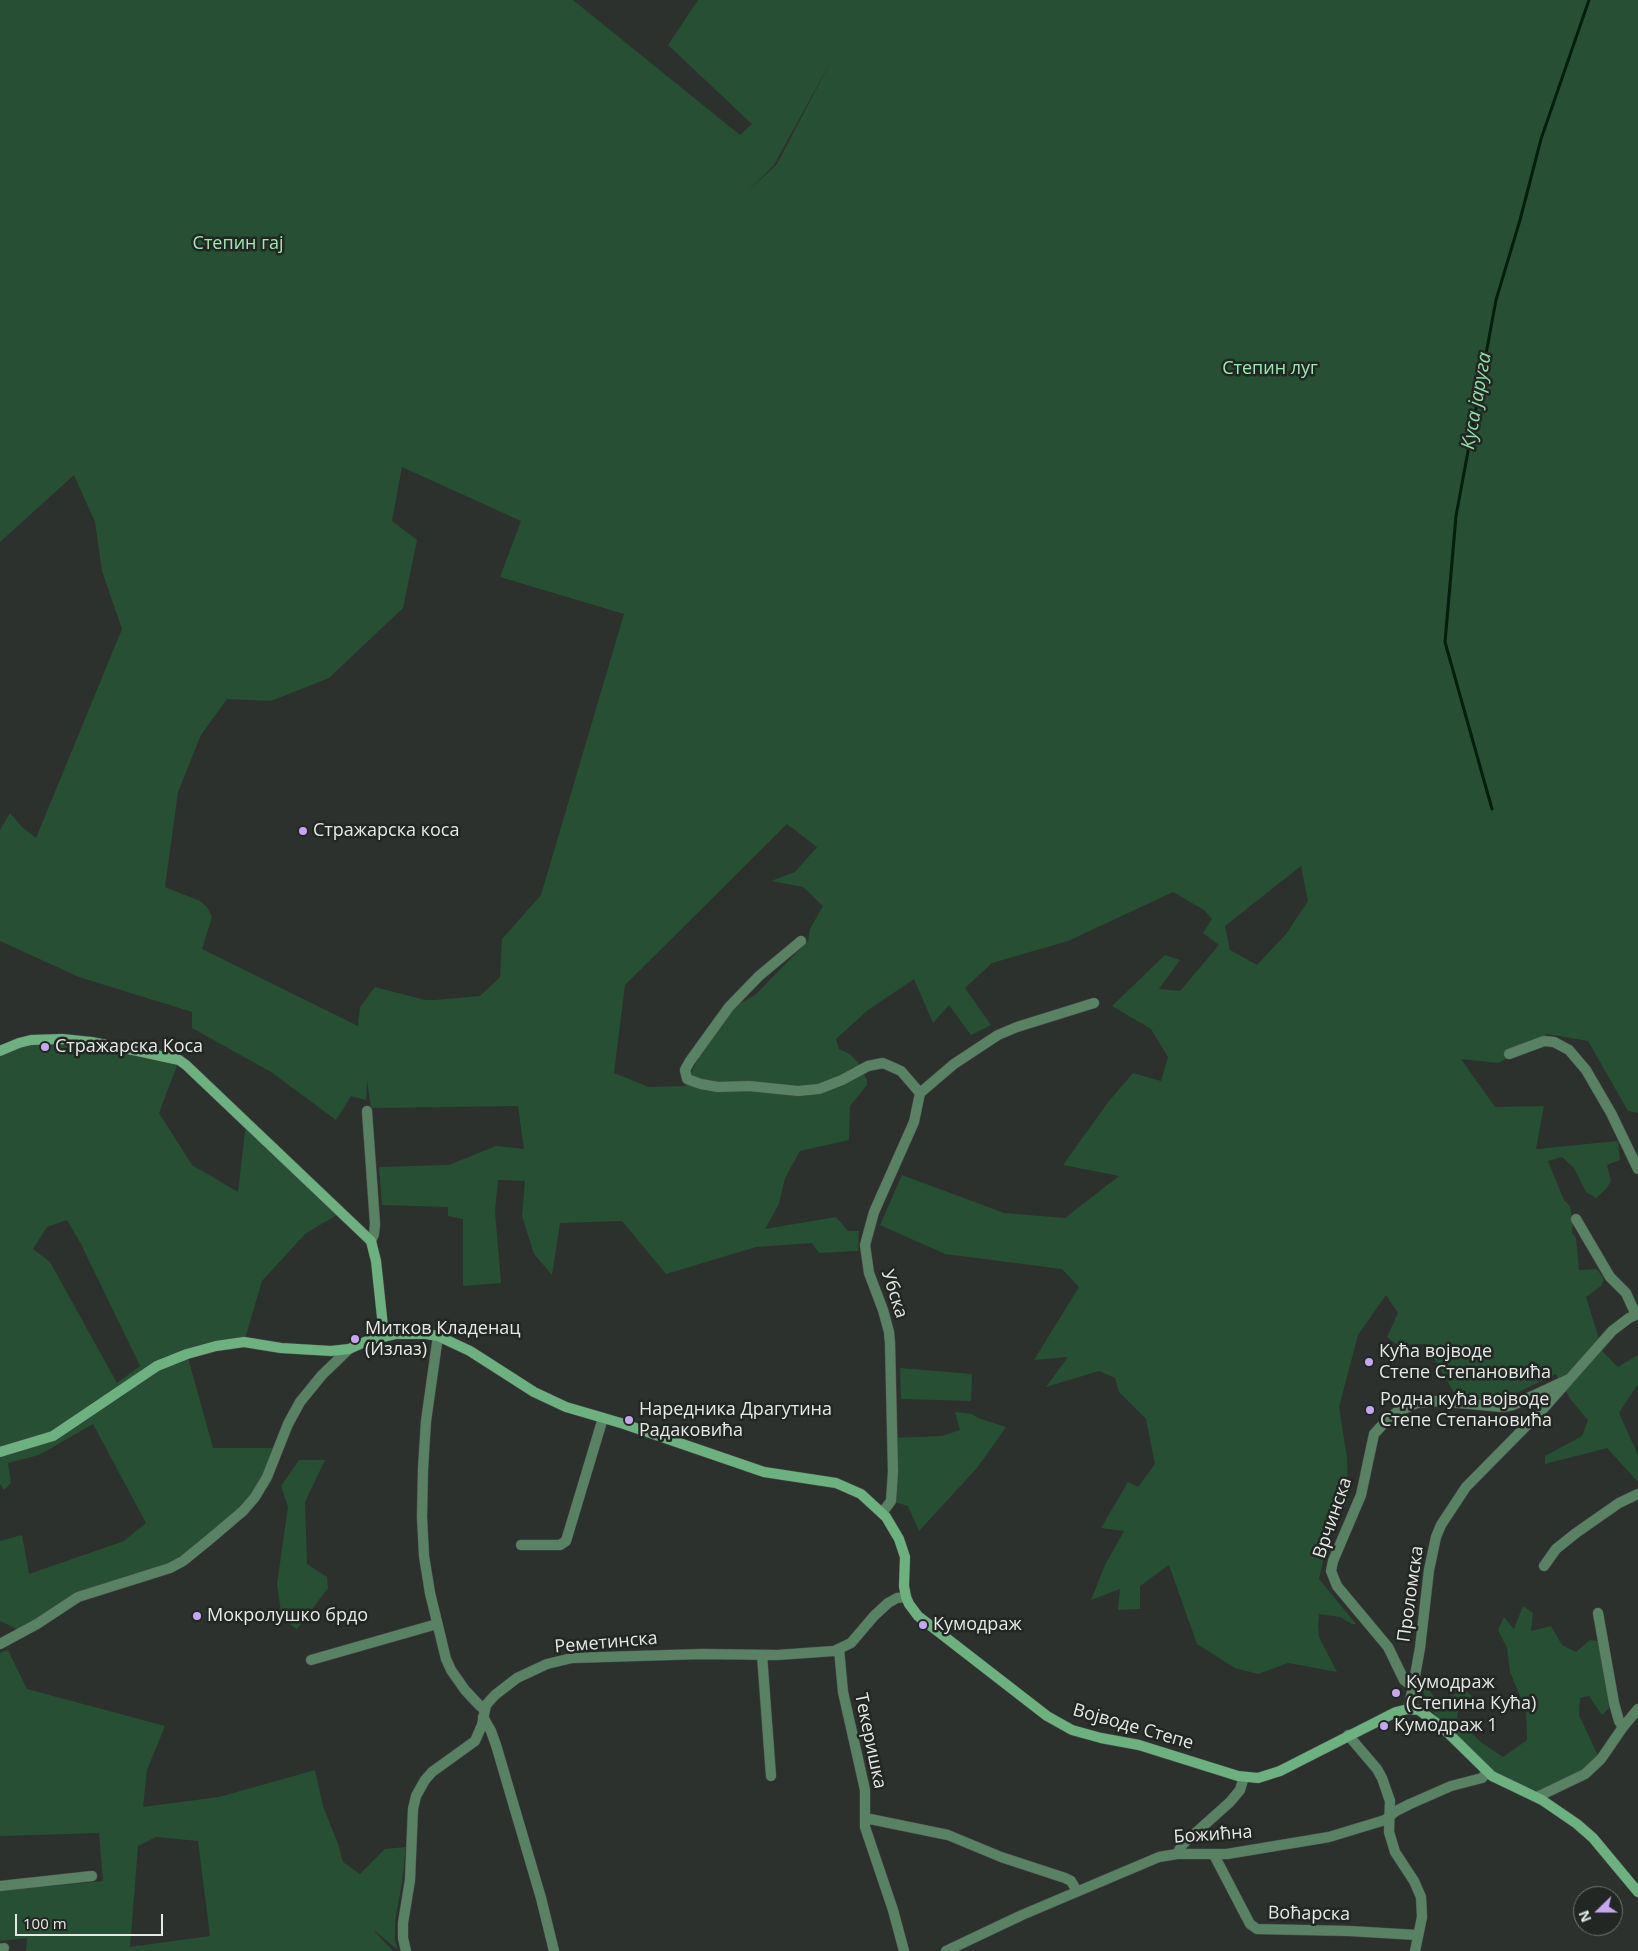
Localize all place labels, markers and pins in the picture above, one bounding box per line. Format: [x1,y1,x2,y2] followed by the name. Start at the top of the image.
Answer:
[313,820,459,842] place label: Стражарска коса
[297,825,309,837] marker: Стражарска коса
[55,1036,203,1058] place label: Стражарска Коса
[39,1041,51,1053] marker: Стражарска Коса
[365,1318,521,1360] place label: Митков Кладенац (Излаз)
[349,1333,361,1345] marker: Митков Кладенац (Излаз)
[1379,1341,1551,1384] place label: Кућа војводе Степе Степановића
[1363,1356,1375,1368] marker: Кућа војводе Степе Степановића
[1380,1389,1552,1432] place label: Родна кућа војводе Степе Степановића
[639,1399,832,1442] place label: Наредника Драгутина Радаковића
[1364,1404,1376,1416] marker: Родна кућа војводе Степе Степановића
[623,1414,635,1426] marker: Наредника Драгутина Радаковића
[207,1605,368,1627] place label: Мокролушко брдо
[191,1610,203,1622] marker: Мокролушко брдо
[933,1614,1022,1636] place label: Кумодраж
[917,1619,929,1631] marker: Кумодраж
[1406,1672,1536,1715] place label: Кумодраж (Степина Кућа)
[1390,1687,1402,1699] marker: Кумодраж (Степина Кућа)
[1394,1715,1498,1737] place label: Кумодраж 1
[1378,1720,1390,1732] marker: Кумодраж 1

